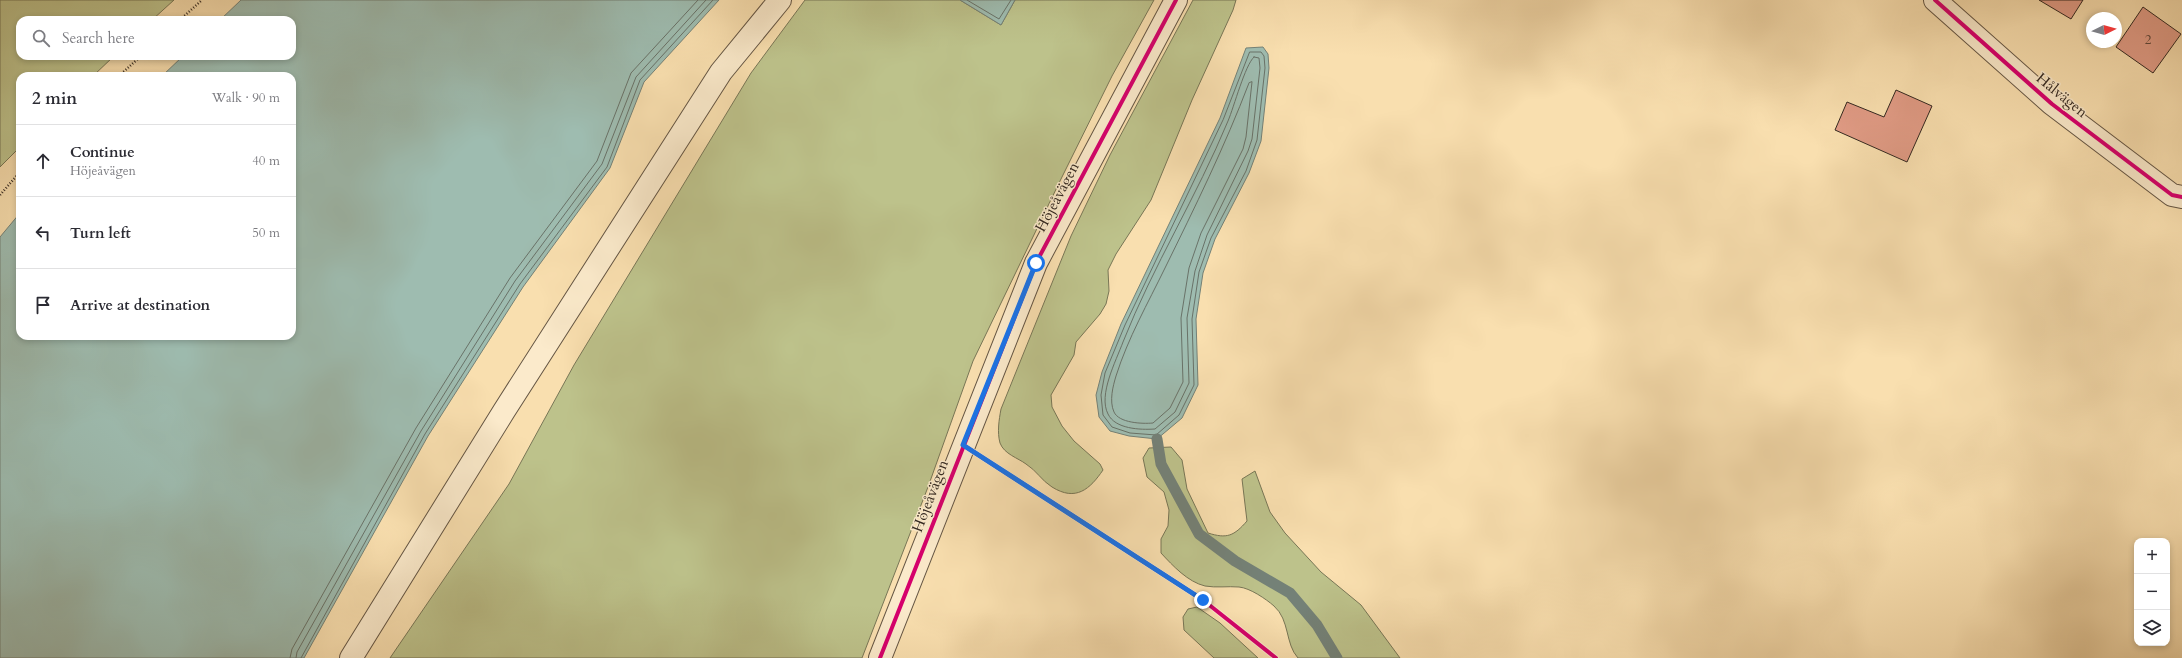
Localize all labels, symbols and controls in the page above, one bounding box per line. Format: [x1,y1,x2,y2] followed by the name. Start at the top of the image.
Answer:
[2086,12,2122,48] north arrow
[16,16,296,60] search box
[30,27,52,49] icon: search
[62,28,135,48] text: Search here
[2145,31,2152,49] house number: 2
[2032,68,2092,122] street label: Hålvägen
[32,87,77,110] text: 2 min
[212,89,280,107] text: Walk · 90 m
[70,142,135,162] text: Continue
[32,150,54,172] icon: ahead
[252,152,280,170] text: 40 m
[1030,158,1084,235] street label: Höjeåvägen
[70,162,136,180] text: Höjeåvägen
[32,222,54,244] icon: left
[70,223,131,243] text: Turn left
[252,224,280,242] text: 50 m
[1027,254,1045,272] route start
[32,294,54,316] icon: arrive
[70,295,210,315] text: Arrive at destination
[907,456,953,535] street label: Höjeåvägen
[2134,538,2170,646] map controls
[2134,538,2170,574] button: +
[2134,574,2170,610] button: −
[1194,591,1212,609] route end
[2134,610,2170,646] button: layers

